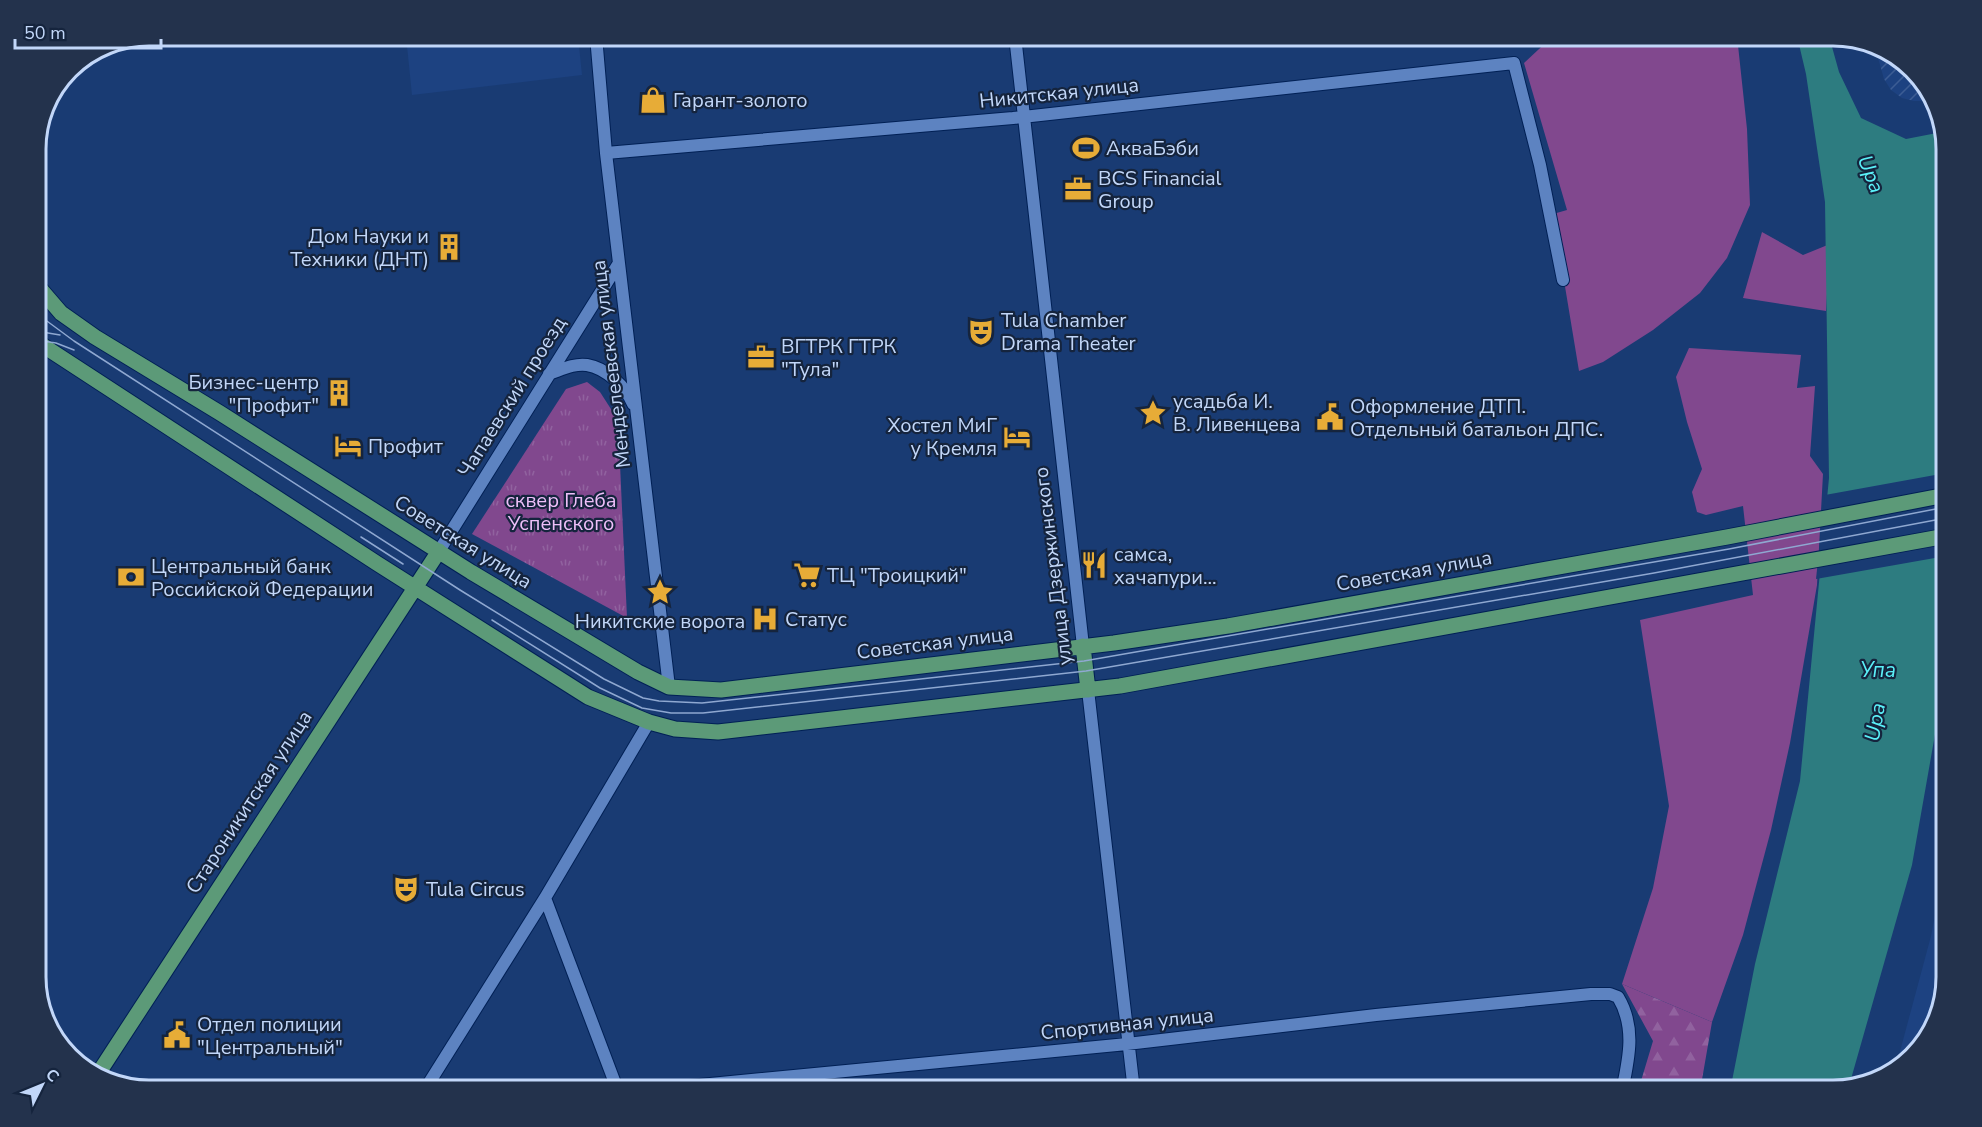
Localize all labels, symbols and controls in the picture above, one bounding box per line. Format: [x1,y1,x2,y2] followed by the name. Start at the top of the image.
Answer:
[15,12,160,50] scale bar
[24,21,66,45] text: 50 m
[978,71,1140,115] street label: Никитская улица
[638,85,668,115] shop icon: Гарант-золото
[673,87,808,114] place label: Гарант-золото
[1071,133,1101,163] sports icon: АкваБэби
[1106,135,1199,162] place label: АкваБэби
[1851,151,1891,197] water label: Upa
[1098,165,1222,215] place label: BCS Financial Group
[1063,174,1093,204] office icon: BCS Financial Group
[290,223,429,273] place label: Дом Науки и Техники (ДНТ)
[434,232,464,262] building icon: Дом Науки и Техники (ДНТ)
[585,259,637,469] street label: Менделеевская улица
[1001,307,1136,357] place label: Tula Chamber Drama Theater
[452,311,572,482] street label: Чапаевский проезд
[966,317,996,347] theatre icon: Tula Chamber Drama Theater
[781,333,897,383] place label: ВГТРК ГТРК "Тула"
[746,342,776,372] office icon: ВГТРК ГТРК "Тула"
[188,369,319,419] place label: Бизнес-центр "Профит"
[324,378,354,408] building icon: Бизнес-центр "Профит"
[1173,388,1301,438] place label: усадьба И. В. Ливенцева
[1350,393,1603,443] place label: Оформление ДТП. Отдельный батальон ДПС.
[1138,398,1168,428] place icon: усадьба И. В. Ливенцева
[1315,402,1345,432] public building icon: Оформление ДТП. Отдельный батальон ДПС.
[887,412,997,462] place label: Хостел МиГ у Кремля
[1002,422,1032,452] hotel icon: Хостел МиГ у Кремля
[333,431,363,461] hotel icon: Профит
[368,433,443,460] place label: Профит
[1027,465,1079,667] street label: улица Дзержинского
[505,487,617,537] park label: сквер Глеба Успенского
[389,489,537,595] street label: Советская улица
[1114,541,1217,591] place label: самса, хачапури...
[1334,544,1494,598] street label: Советская улица
[1079,550,1109,580] restaurant icon: самса, хачапури...
[151,553,373,603] place label: Центральный банк Российской Федерации
[792,560,822,590] supermarket icon: ТЦ "Троицкий"
[116,562,146,592] bank icon: Центральный банк Российской Федерации
[827,562,967,589] place label: ТЦ "Троицкий"
[645,577,675,607] place icon: Никитские ворота
[750,604,780,634] hospital icon: Статус
[785,606,847,633] place label: Статус
[575,608,745,635] place label: Никитские ворота
[855,620,1015,666] street label: Советская улица
[1860,656,1896,684] water label: Упа
[1858,701,1892,743] water label: Upa
[180,705,318,899] street label: Староникитская улица
[391,874,421,904] theatre icon: Tula Circus
[426,876,525,903] place label: Tula Circus
[1039,1001,1215,1047] street label: Спортивная улица
[197,1011,343,1061] place label: Отдел полиции "Центральный"
[162,1020,192,1050] public building icon: Отдел полиции "Центральный"
[12,1055,72,1115] north arrow
[40,1064,64,1087] text: С

